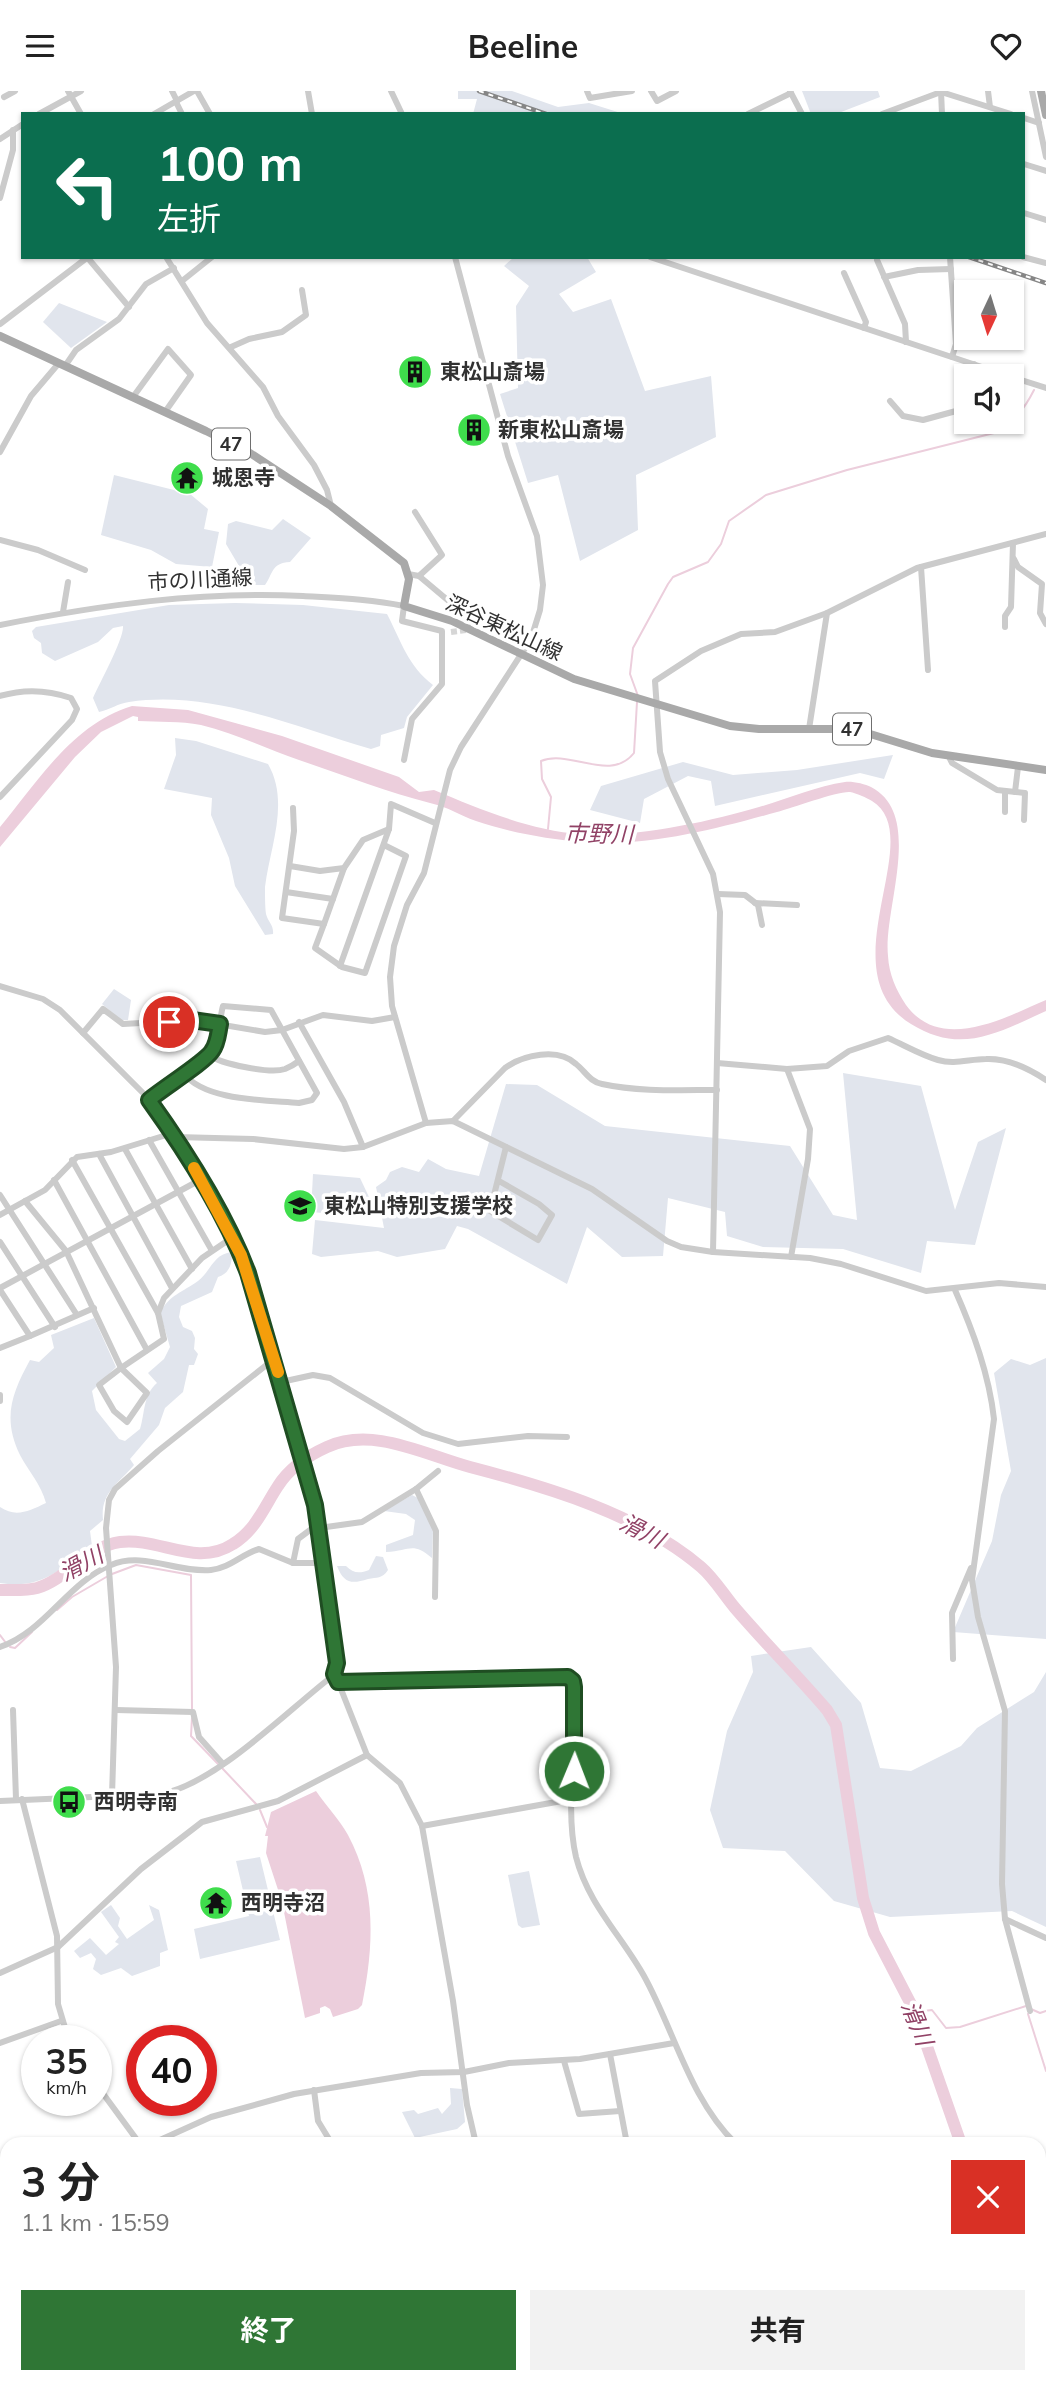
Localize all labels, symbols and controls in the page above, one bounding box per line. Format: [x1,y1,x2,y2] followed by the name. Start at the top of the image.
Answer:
[468,26,578,66] text: Beeline
[21,27,59,65] icon: menu
[987,27,1025,65] icon: heart
[157,132,303,193] text: 100 m
[42,140,133,231] icon: left
[157,198,221,238] text: 左折
[954,280,1024,350] north arrow
[954,280,1024,434] map controls
[396,353,434,391] building icon: 東松山斎場
[440,358,545,384] place label: 東松山斎場
[954,364,1024,434] button: sound
[455,411,493,449] building icon: 新東松山斎場
[498,416,624,442] place label: 新東松山斎場
[212,429,250,459] road number: 47
[168,459,206,497] temple icon: 城恩寺
[212,464,275,490] place label: 城恩寺
[147,563,253,595] street label: 市の川通線
[442,589,567,666] street label: 深谷東松山線
[833,713,871,744] road number: 47
[564,818,637,849] water label: 市野川
[139,992,199,1052] pin
[150,1003,188,1041] icon: arrive
[281,1187,319,1225] school or university icon: 東松山特別支援学校
[324,1192,513,1218] place label: 東松山特別支援学校
[615,1507,672,1555] water label: 滑川
[54,1539,111,1587] water label: 滑川
[537,1734,611,1808] position arrow
[50,1783,88,1821] bus stop icon: 西明寺南
[94,1788,178,1814] place label: 西明寺南
[197,1884,235,1922] temple icon: 西明寺沼
[241,1889,325,1915] place label: 西明寺沼
[895,1996,941,2052] water label: 滑川
[126,2025,217,2116] speed limit sign: 40
[45,2039,88,2083] text: 35
[46,2076,87,2099] text: km/h
[21,2155,100,2208] text: 3 分
[951,2160,1025,2234] button: close
[21,2208,170,2237] text: 1.1 km · 15:59
[21,2290,516,2370] button: 終了
[530,2290,1025,2370] button: 共有

